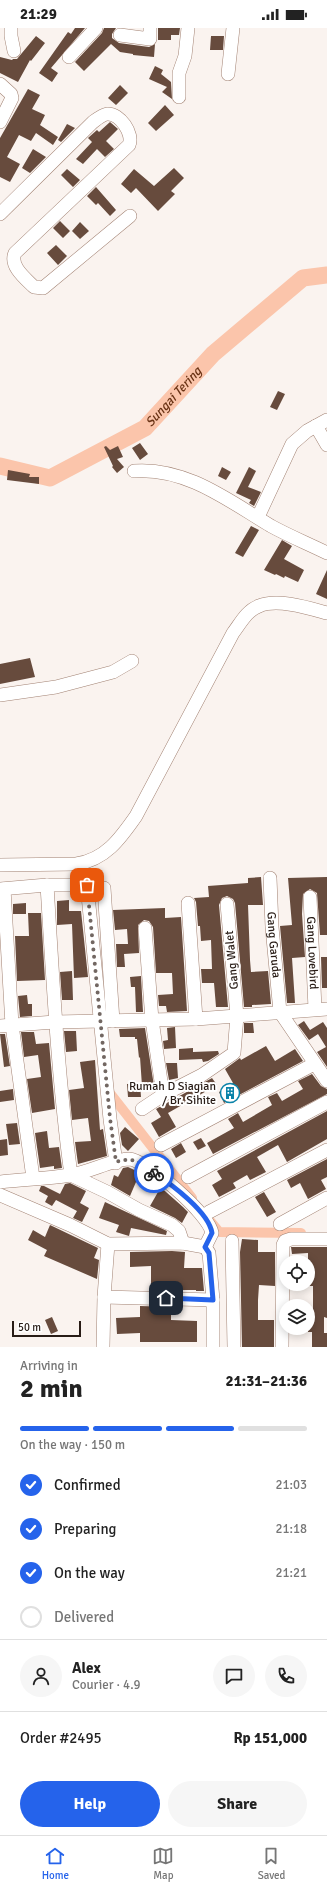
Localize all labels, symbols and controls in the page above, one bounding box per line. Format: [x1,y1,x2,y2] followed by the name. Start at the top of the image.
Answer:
[20,5,57,23] text: 21:29
[142,363,206,430] water label: Sungai Tering
[70,868,104,902] pin
[76,874,98,896] icon: bag
[264,911,284,979] street label: Gang Garuda
[303,916,322,990] street label: Gang Lovebird
[222,930,242,990] street label: Gang Walet
[129,1079,216,1108] place label: Rumah D Siagian / Br. Sihite
[219,1082,241,1104] building icon: Rumah D Siagian / Br. Sihite
[134,1153,174,1193] courier
[143,1162,165,1184] icon: bike
[279,1255,315,1335] map controls
[279,1255,315,1291] button: locate
[149,1281,183,1315] pin
[155,1287,177,1309] icon: home
[279,1299,315,1335] button: layers
[12,1319,81,1338] scale bar
[18,1321,41,1334] text: 50 m
[20,1358,78,1374] text: Arriving in
[226,1372,307,1390] text: 21:31–21:36
[20,1373,83,1405] text: 2 min
[20,1437,125,1453] text: On the way · 150 m
[20,1474,42,1496] icon: check
[54,1476,121,1494] text: Confirmed
[275,1477,307,1493] text: 21:03
[20,1518,42,1540] icon: check
[54,1520,117,1538] text: Preparing
[275,1521,307,1537] text: 21:18
[20,1562,42,1584] icon: check
[54,1564,125,1582] text: On the way
[275,1565,307,1581] text: 21:21
[54,1608,114,1626] text: Delivered
[20,1655,62,1697] button: person
[213,1655,255,1697] button: chat
[265,1655,307,1697] button: phone
[72,1659,101,1677] text: Alex
[72,1677,141,1693] text: Courier · 4.9
[20,1729,102,1747] text: Order #2495
[233,1729,307,1747] text: Rp 151,000
[20,1781,160,1827] button: Help
[168,1781,307,1827] button: Share
[42,1845,69,1882] tab: Home
[152,1845,174,1882] tab: Map
[258,1845,285,1882] tab: Saved

